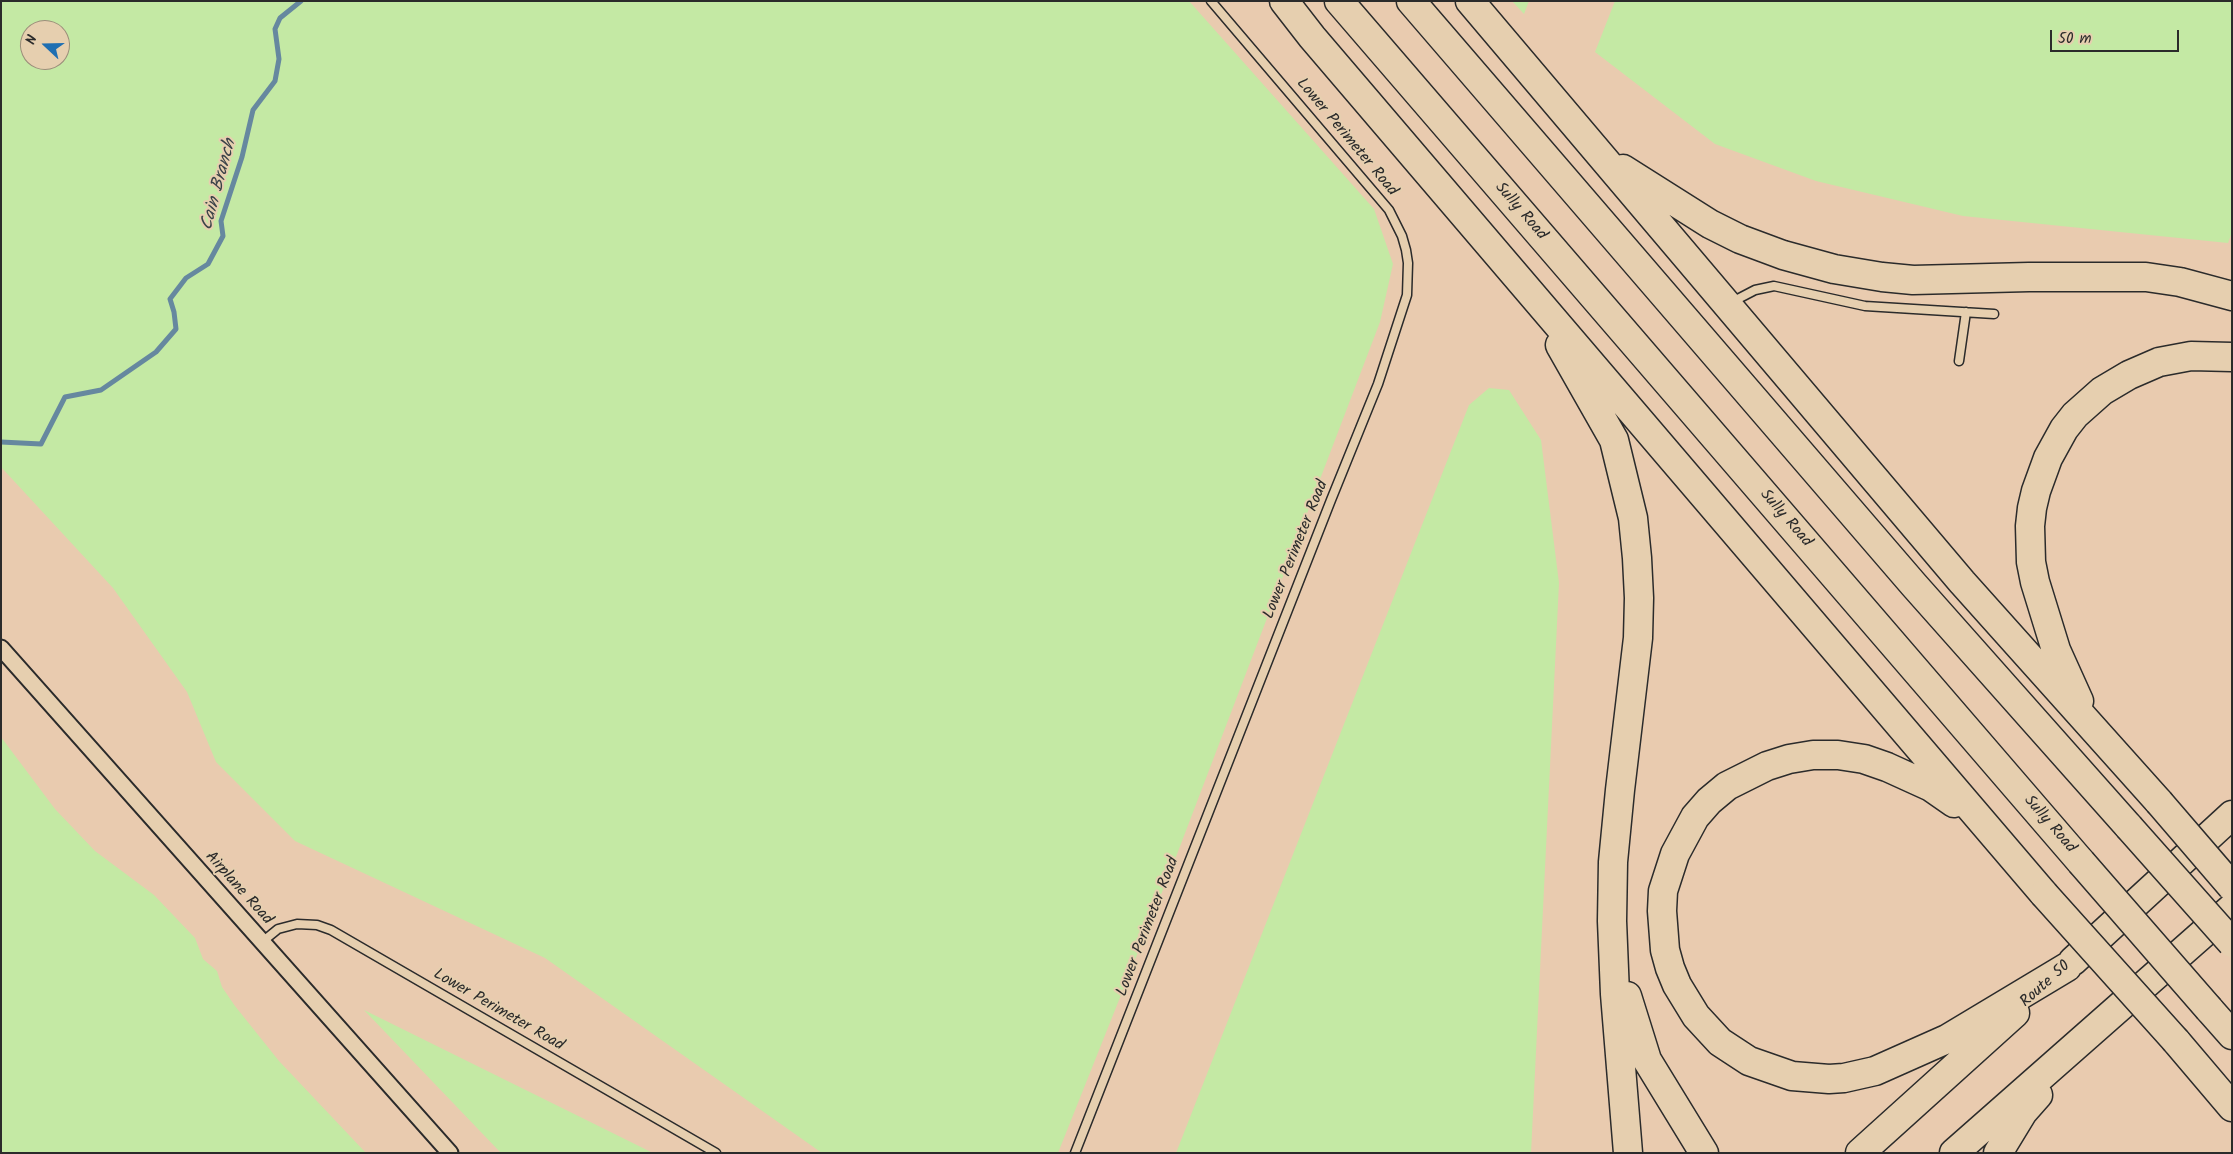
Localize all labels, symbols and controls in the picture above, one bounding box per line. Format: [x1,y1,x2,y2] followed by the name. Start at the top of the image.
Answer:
[20,20,70,70] north arrow
[2053,20,2182,52] scale bar
[2058,27,2092,51] text: 50 m
[20,32,44,48] text: N
[1291,75,1401,201] street label: Lower Perimeter Road
[197,137,243,233] water label: Cain Branch
[1490,179,1550,245] street label: Sully Road
[1260,478,1334,622] street label: Lower Perimeter Road
[1755,486,1815,552] street label: Sully Road
[2019,792,2079,858] street label: Sully Road
[200,848,276,930] street label: Airplane Road
[1114,855,1184,999] street label: Lower Perimeter Road
[2017,958,2075,1012] street label: Route 50
[429,966,567,1056] street label: Lower Perimeter Road

